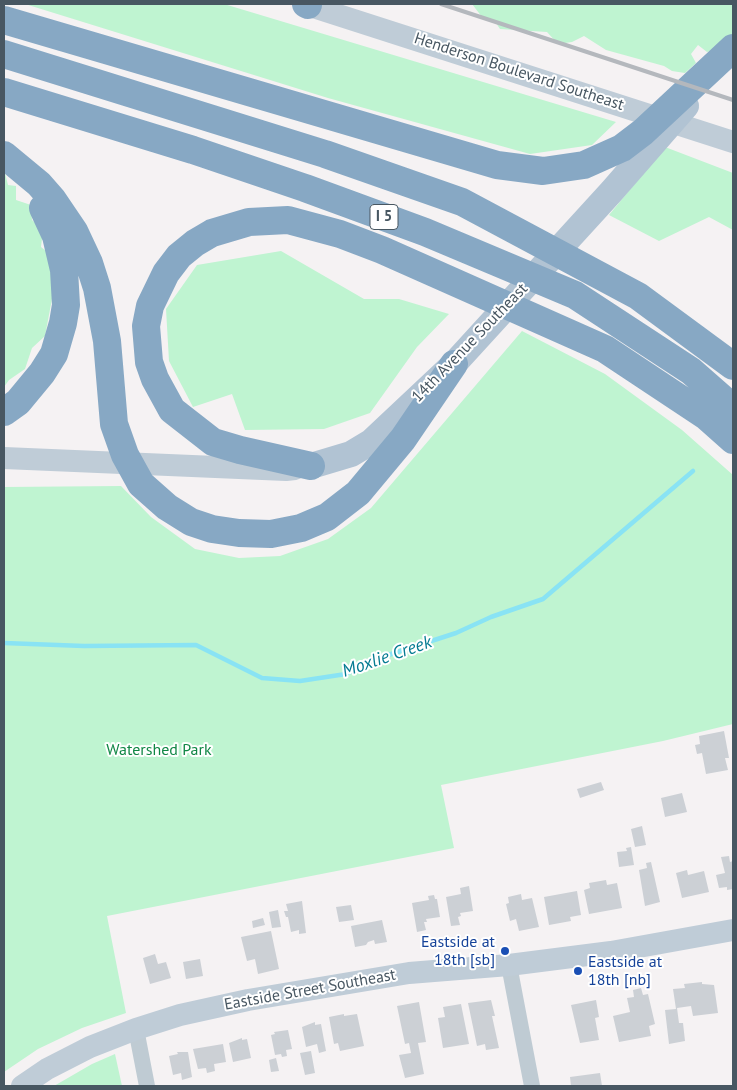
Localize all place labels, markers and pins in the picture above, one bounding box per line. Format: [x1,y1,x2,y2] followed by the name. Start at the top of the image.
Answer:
[421,932,495,970] place label: Eastside at 18th [sb]
[499,945,511,957] marker: Eastside at 18th [sb]
[588,952,662,990] place label: Eastside at 18th [nb]
[572,965,584,977] marker: Eastside at 18th [nb]

